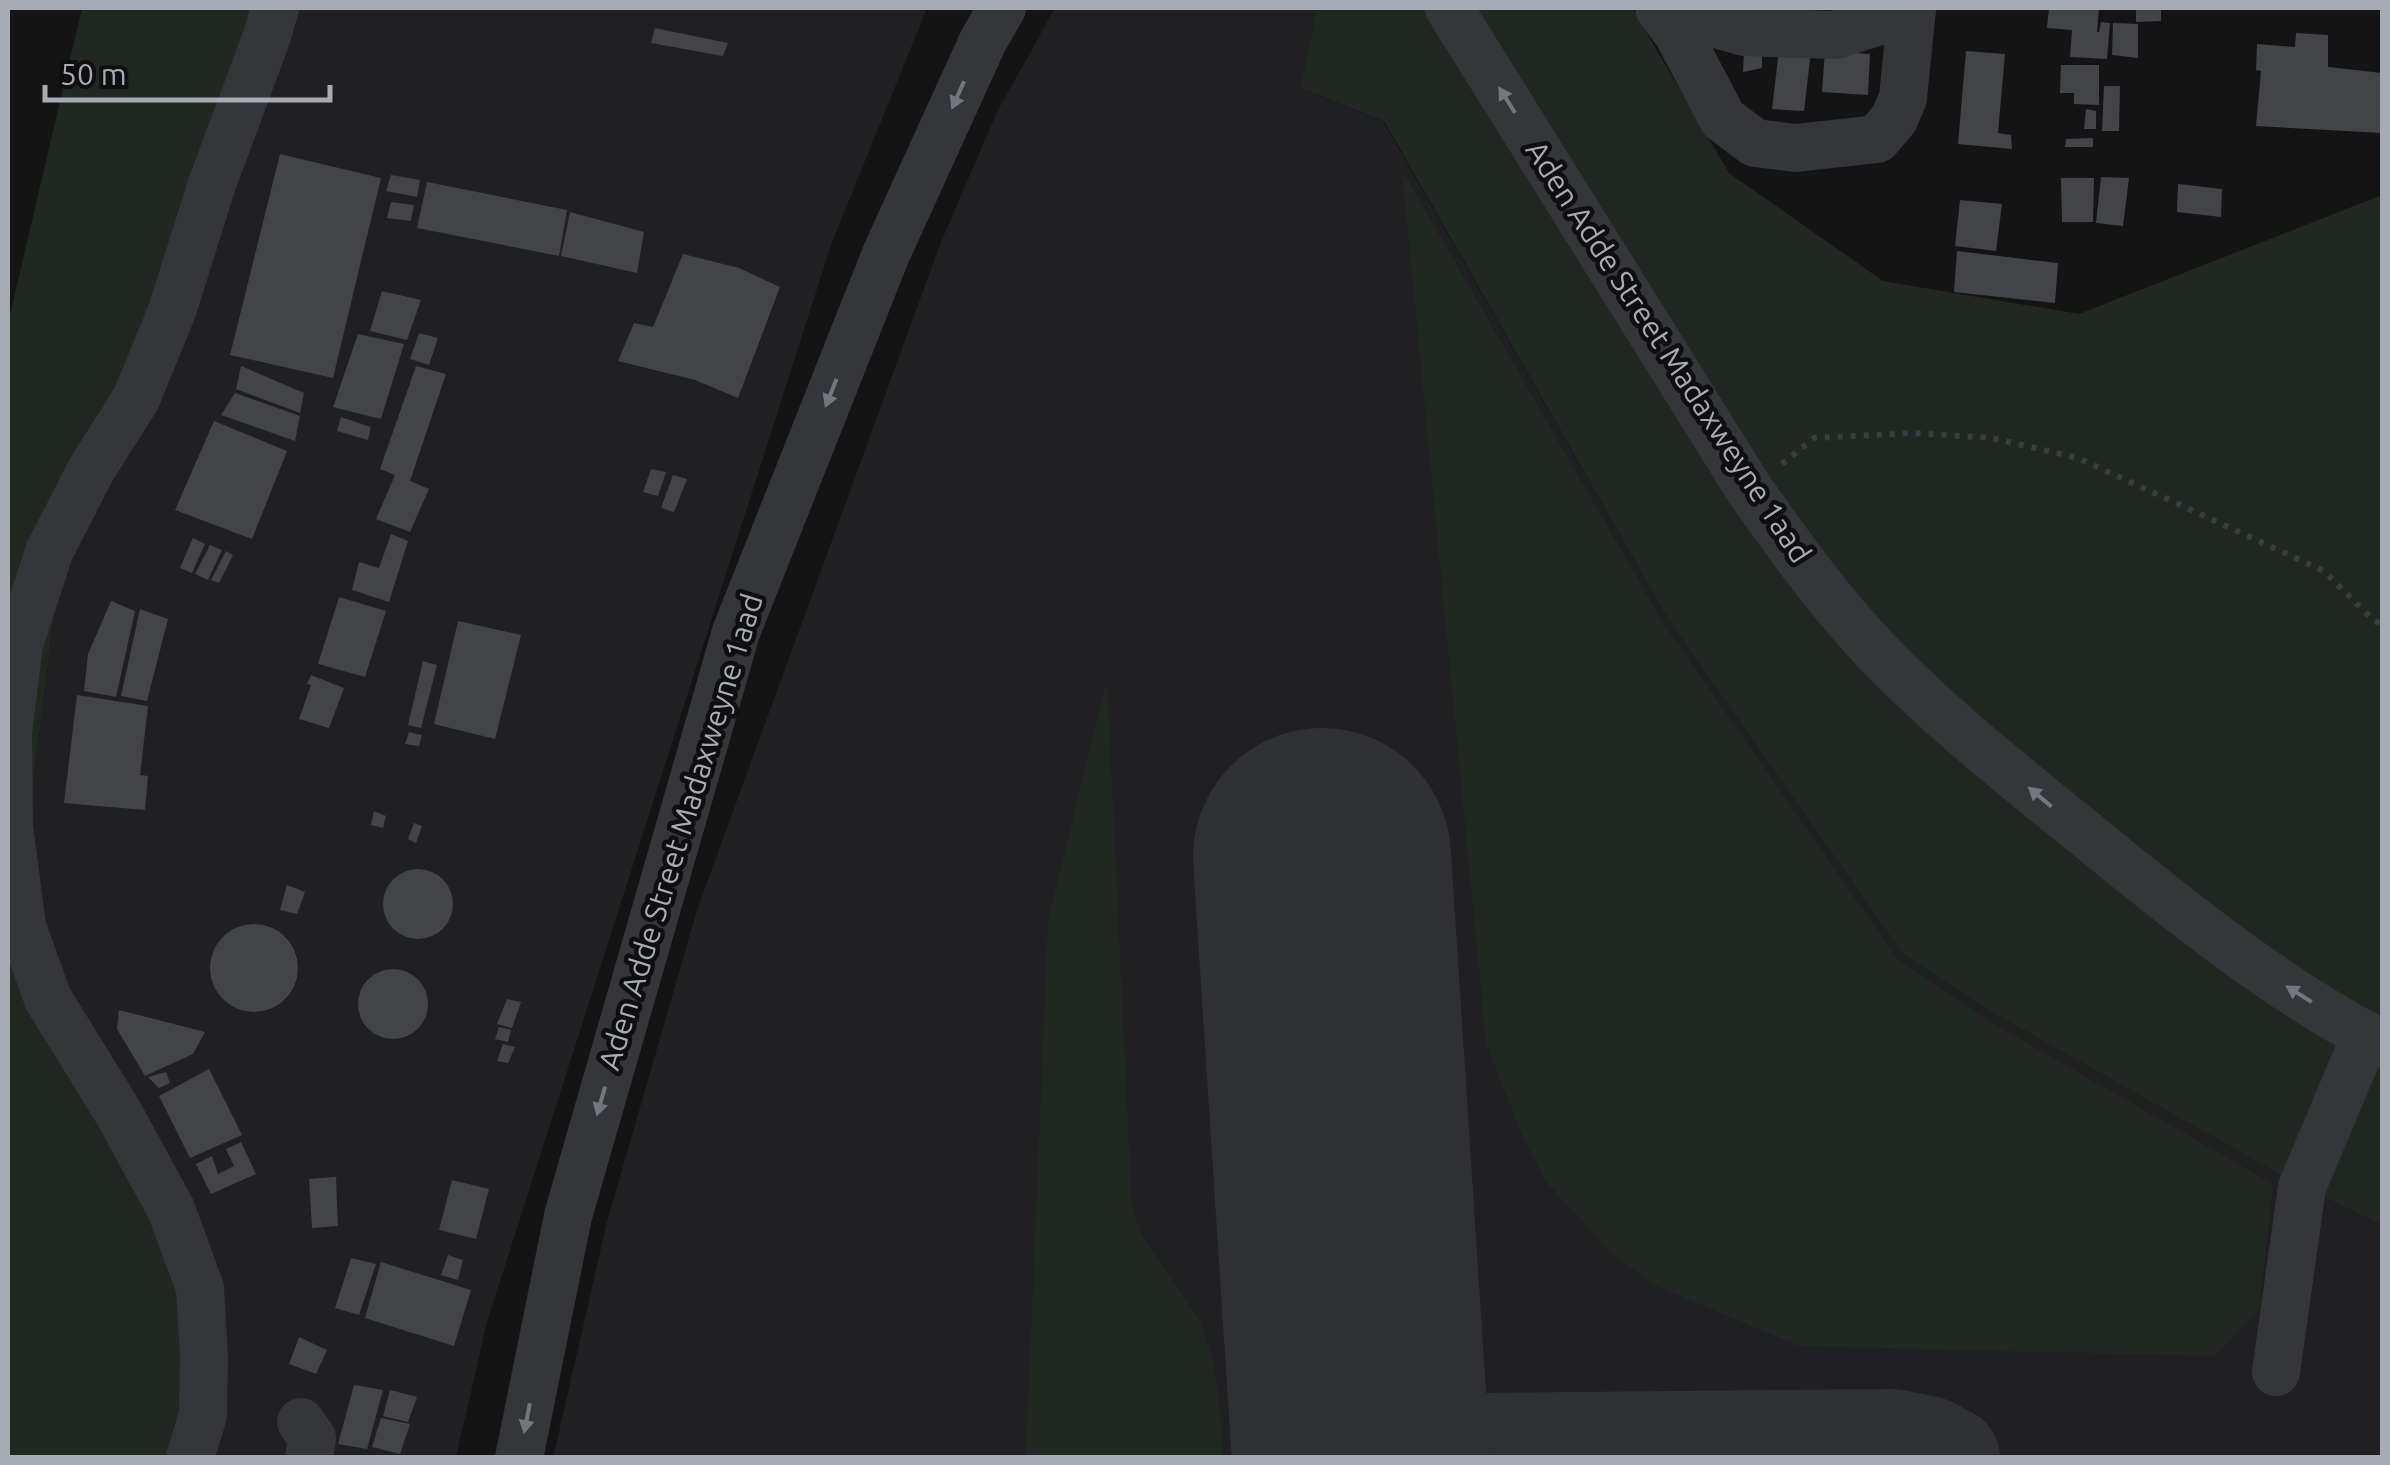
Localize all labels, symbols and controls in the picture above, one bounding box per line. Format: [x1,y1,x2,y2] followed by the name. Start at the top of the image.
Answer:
[45,40,330,102] scale bar
[60,57,127,91] text: 50 m
[950,81,967,110] one-way arrow
[1498,86,1516,113] one-way arrow
[1520,134,1818,569] street label: Aden Adde Street Madaxweyne 1aad
[822,379,838,409] one-way arrow
[591,590,769,1074] street label: Aden Adde Street Madaxweyne 1aad
[2028,787,2053,808] one-way arrow
[2285,985,2313,1003] one-way arrow
[593,1086,608,1117] one-way arrow
[518,1402,534,1433] one-way arrow

